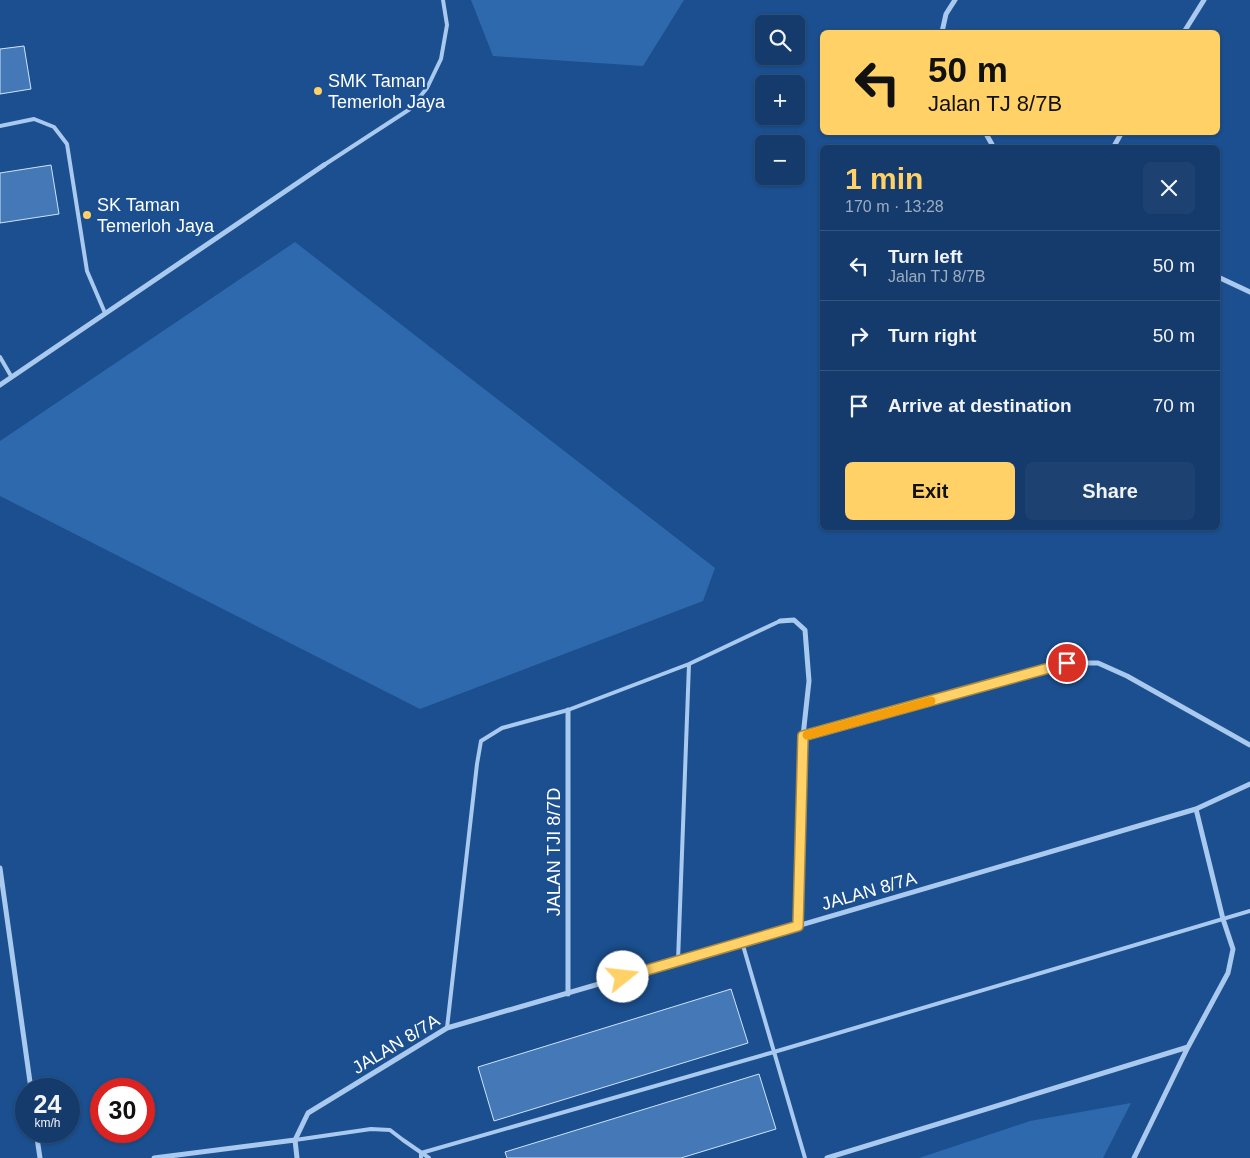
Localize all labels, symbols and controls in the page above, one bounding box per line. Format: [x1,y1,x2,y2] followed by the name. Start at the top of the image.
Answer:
[755,15,805,185] map controls
[755,15,805,65] button: search
[845,50,910,115] icon: left
[928,50,1008,89] text: 50 m
[328,71,446,112] place label: SMK Taman Temerloh Jaya
[755,75,805,125] button: +
[312,85,324,97] marker: SMK Taman Temerloh Jaya
[928,91,1062,116] text: Jalan TJ 8/7B
[755,135,805,185] button: −
[845,162,923,195] text: 1 min
[1143,162,1195,214] button: close
[97,195,215,236] place label: SK Taman Temerloh Jaya
[845,198,944,215] text: 170 m · 13:28
[81,209,93,221] marker: SK Taman Temerloh Jaya
[888,246,963,267] text: Turn left
[845,252,873,280] icon: left
[1153,255,1195,276] text: 50 m
[888,268,986,285] text: Jalan TJ 8/7B
[845,322,873,350] icon: right
[888,325,976,346] text: Turn right
[1153,325,1195,346] text: 50 m
[845,392,873,420] icon: arrive
[888,395,1072,416] text: Arrive at destination
[1153,395,1195,416] text: 70 m
[845,462,1015,520] button: Exit
[1025,462,1195,520] button: Share
[1046,642,1088,684] pin
[1053,649,1081,677] icon: arrive
[544,788,564,916] street label: JALAN TJI 8/7D
[819,868,919,914] street label: JALAN 8/7A
[596,950,648,1002] position arrow
[349,1010,443,1078] street label: JALAN 8/7A
[90,1078,155,1143] speed limit sign: 30
[34,1090,61,1118] text: 24
[34,1116,61,1130] text: km/h

